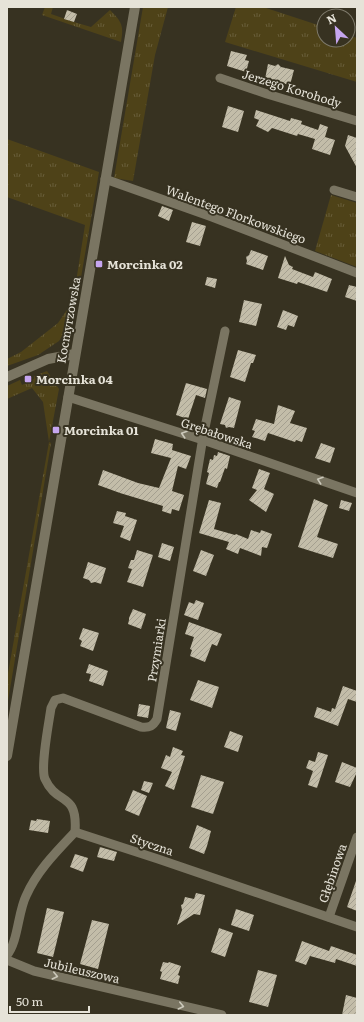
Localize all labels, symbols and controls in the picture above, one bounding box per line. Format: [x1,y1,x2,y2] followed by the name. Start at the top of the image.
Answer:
[316,8,356,48] north arrow
[324,9,339,27] text: N
[240,64,344,112] street label: Jerzego Korohody
[163,180,309,248] street label: Walentego Florkowskiego
[107,255,183,273] place label: Morcinka 02
[94,259,104,269] marker: Morcinka 02
[52,275,85,365] street label: Kocmyrzowska
[36,370,113,388] place label: Morcinka 04
[23,374,33,384] marker: Morcinka 04
[179,413,256,453] street label: Grębałowska
[64,421,138,439] place label: Morcinka 01
[51,425,61,435] marker: Morcinka 01
[180,431,187,439] one-way arrow
[317,476,324,485] one-way arrow
[142,617,170,683] street label: Przymiarki
[128,829,177,860] street label: Styczna
[313,840,351,905] street label: Głębinowa
[42,953,122,988] street label: Jubileuszowa
[52,971,58,979] one-way arrow
[10,988,89,1014] scale bar
[16,992,43,1010] text: 50 m
[178,1001,184,1009] one-way arrow

